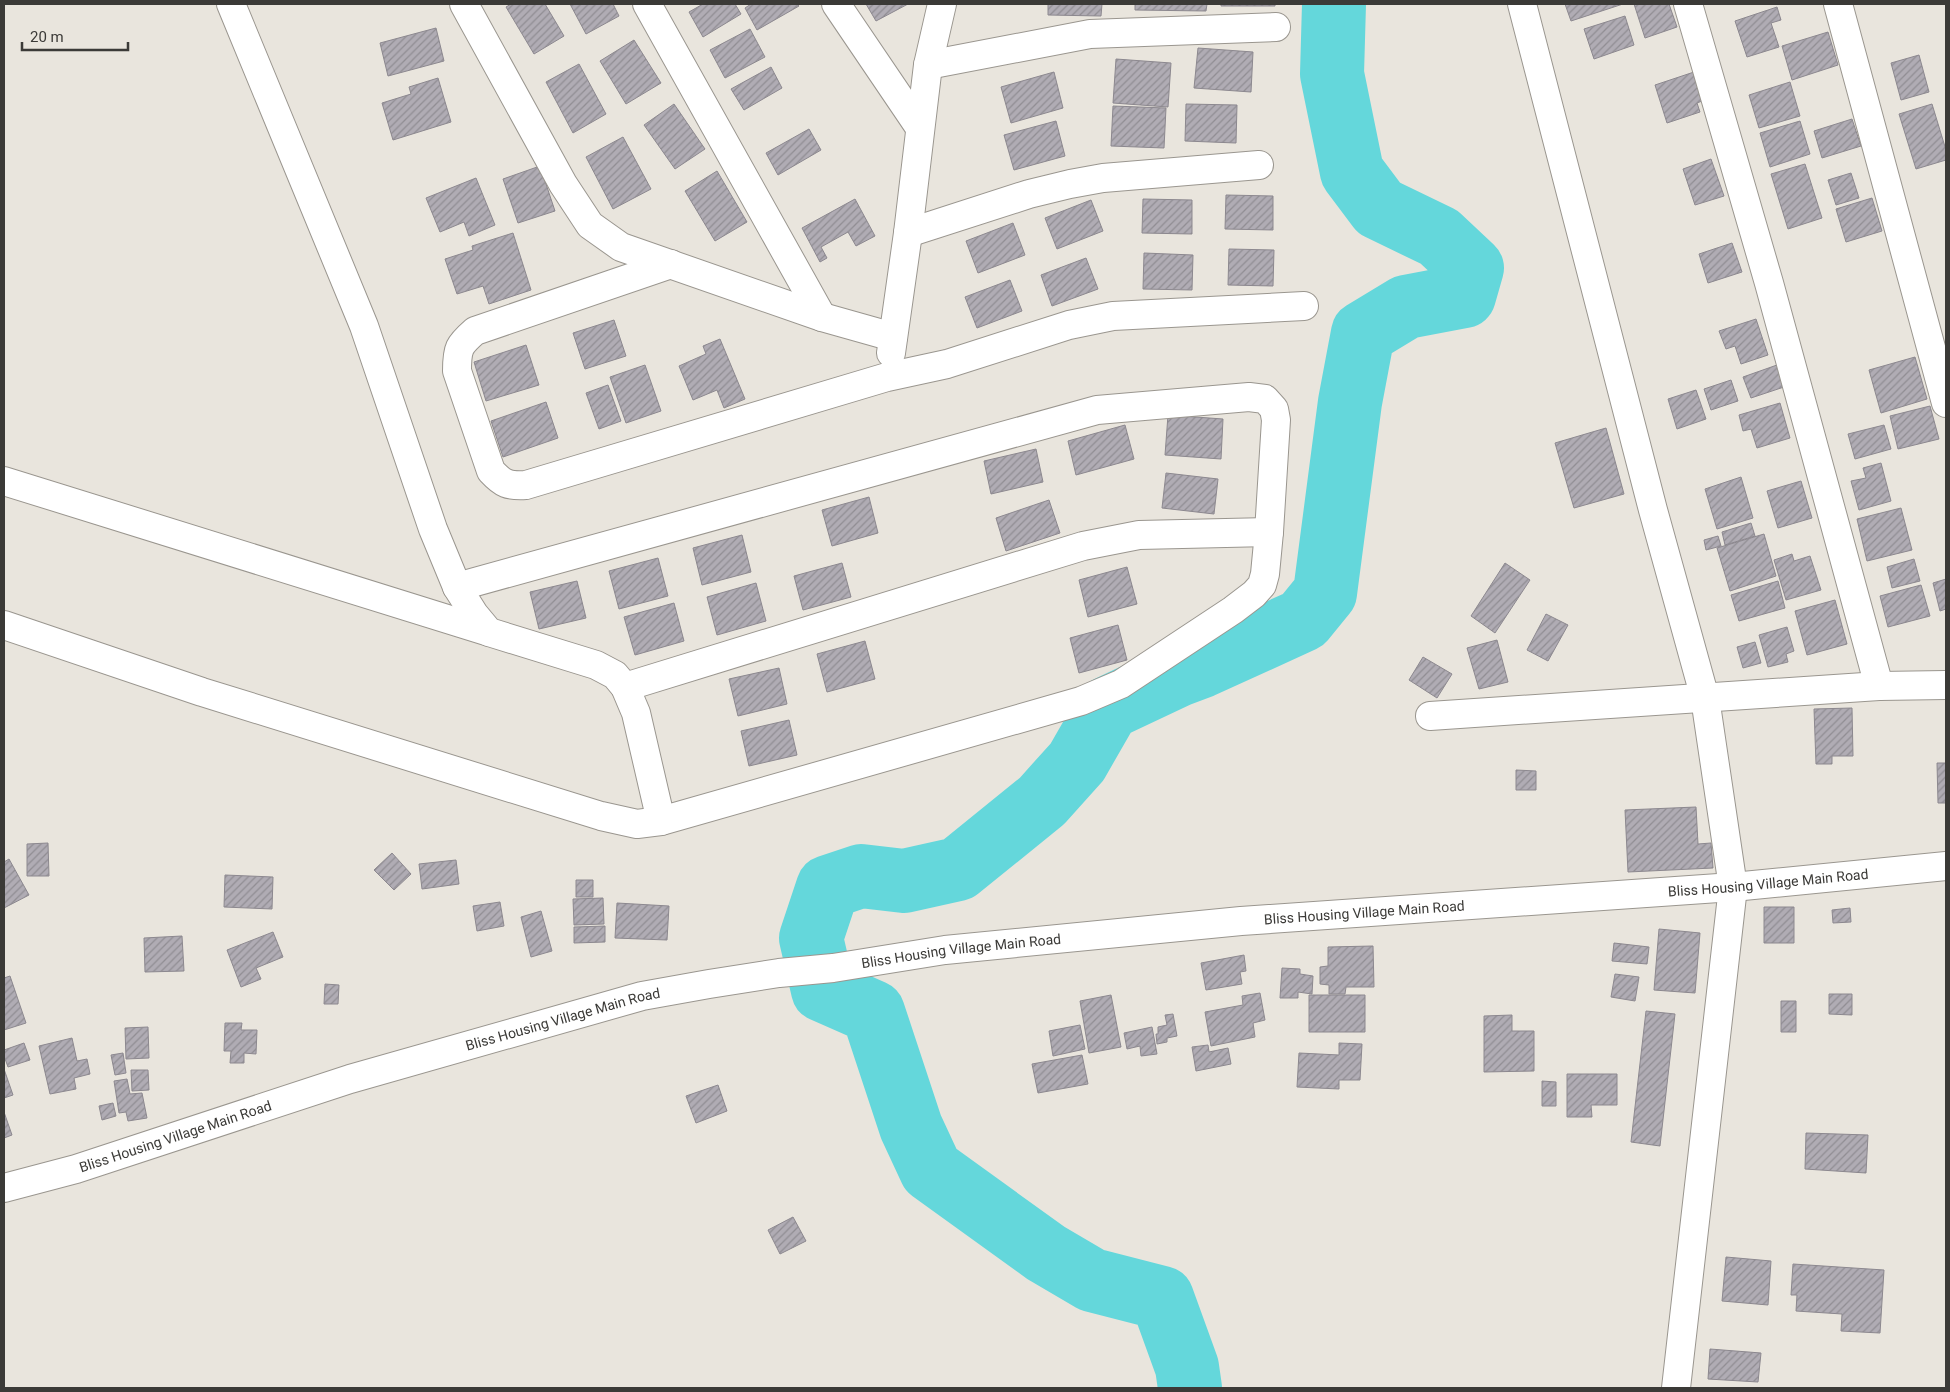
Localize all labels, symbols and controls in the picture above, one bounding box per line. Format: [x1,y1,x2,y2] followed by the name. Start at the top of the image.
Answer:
[22,20,129,52] scale bar
[30,28,64,46] text: 20 m
[1667,866,1869,899] street label: Bliss Housing Village Main Road
[1263,898,1465,927] street label: Bliss Housing Village Main Road
[860,931,1062,971] street label: Bliss Housing Village Main Road
[464,985,661,1054] street label: Bliss Housing Village Main Road
[77,1097,273,1175] street label: Bliss Housing Village Main Road

